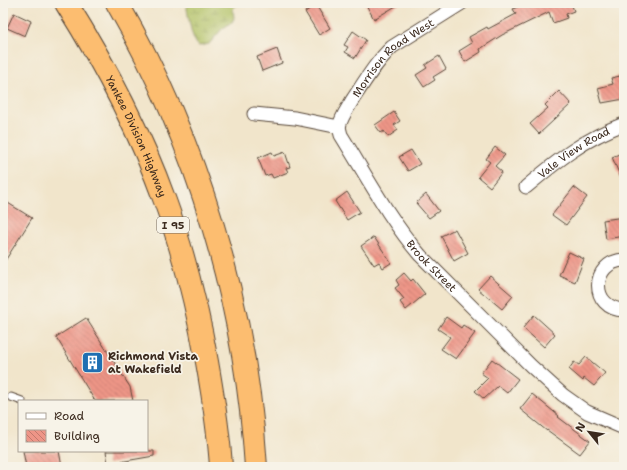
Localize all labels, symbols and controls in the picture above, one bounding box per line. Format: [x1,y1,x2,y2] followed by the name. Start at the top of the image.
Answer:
[349,15,437,100] street label: Morrison Road West
[102,73,170,199] street label: Yankee Division Highway
[535,123,612,182] street label: Vale View Road
[157,217,189,233] road number: I 95
[403,237,460,295] street label: Brook Street
[80,349,106,375] building icon: Richmond Vista at Wakefield
[108,349,198,377] place label: Richmond Vista at Wakefield
[18,400,148,452] legend
[54,408,85,424] text: Road
[569,412,609,452] north arrow
[572,419,590,435] text: N
[54,428,100,444] text: Building

